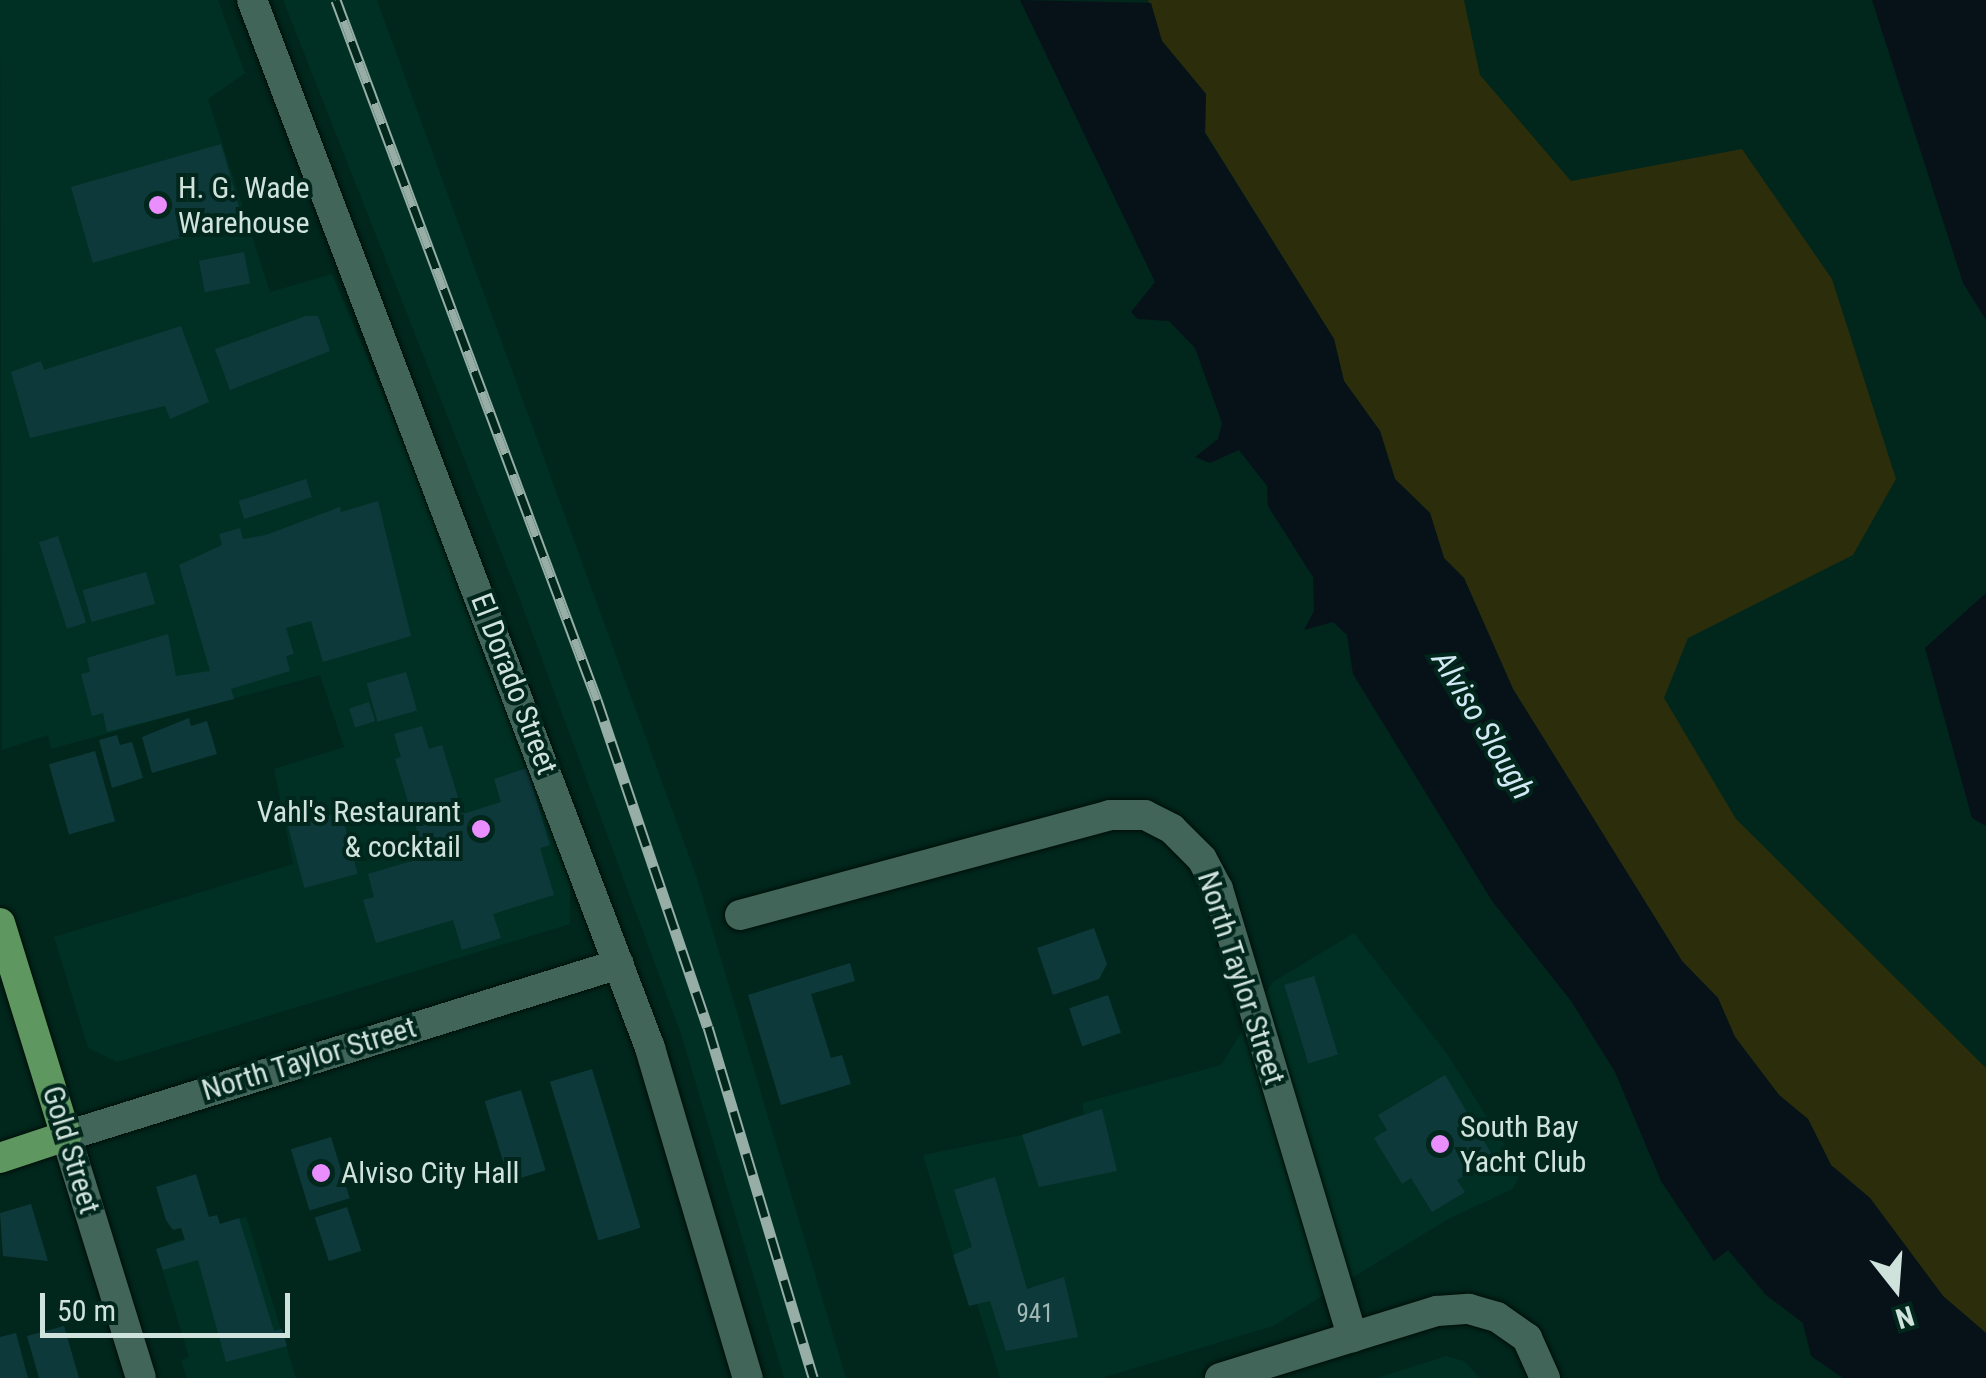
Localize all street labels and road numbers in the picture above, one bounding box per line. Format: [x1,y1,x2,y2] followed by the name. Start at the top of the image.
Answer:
[463,588,565,780] street label: El Dorado Street
[1189,867,1293,1089] street label: North Taylor Street
[197,1009,421,1109] street label: North Taylor Street
[35,1082,107,1218] street label: Gold Street

